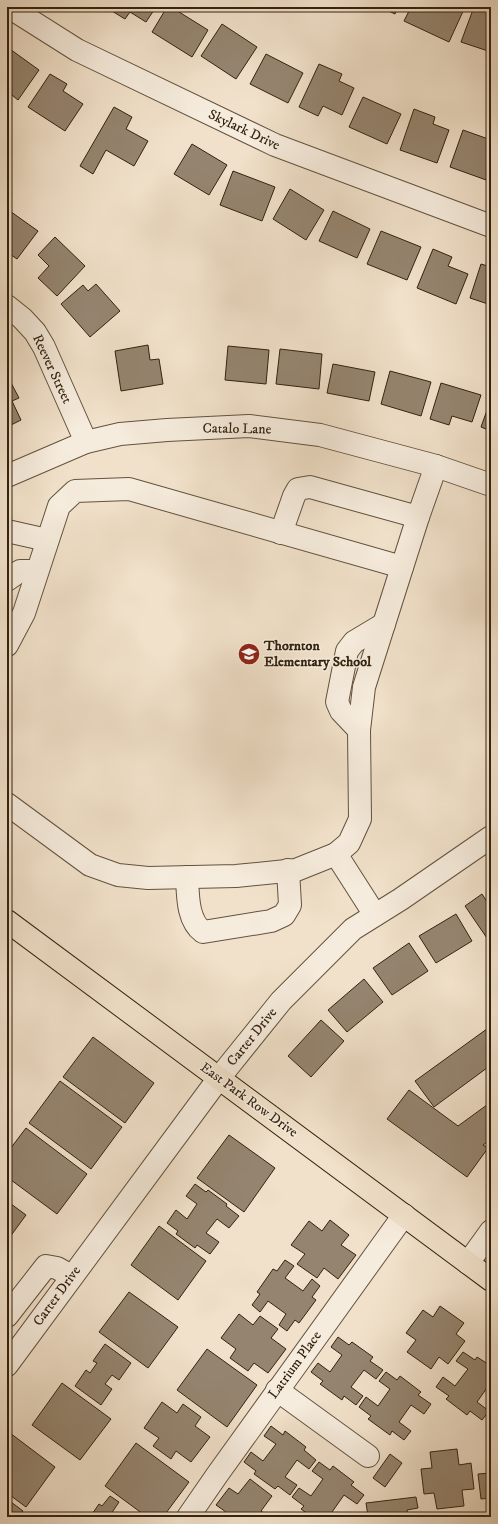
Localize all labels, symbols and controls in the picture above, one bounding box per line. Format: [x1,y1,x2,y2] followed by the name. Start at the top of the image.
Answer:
[205,106,283,155] street label: Skylark Drive
[28,332,76,407] street label: Reever Street
[202,419,272,439] street label: Catalo Lane
[263,637,372,671] place label: Thornton Elementary School
[236,641,262,667] school or university icon: Thornton Elementary School
[223,1004,281,1070] street label: Carter Drive
[197,1059,302,1142] street label: East Park Row Drive
[29,1262,85,1330] street label: Carter Drive
[264,1327,326,1402] street label: Latrium Place

